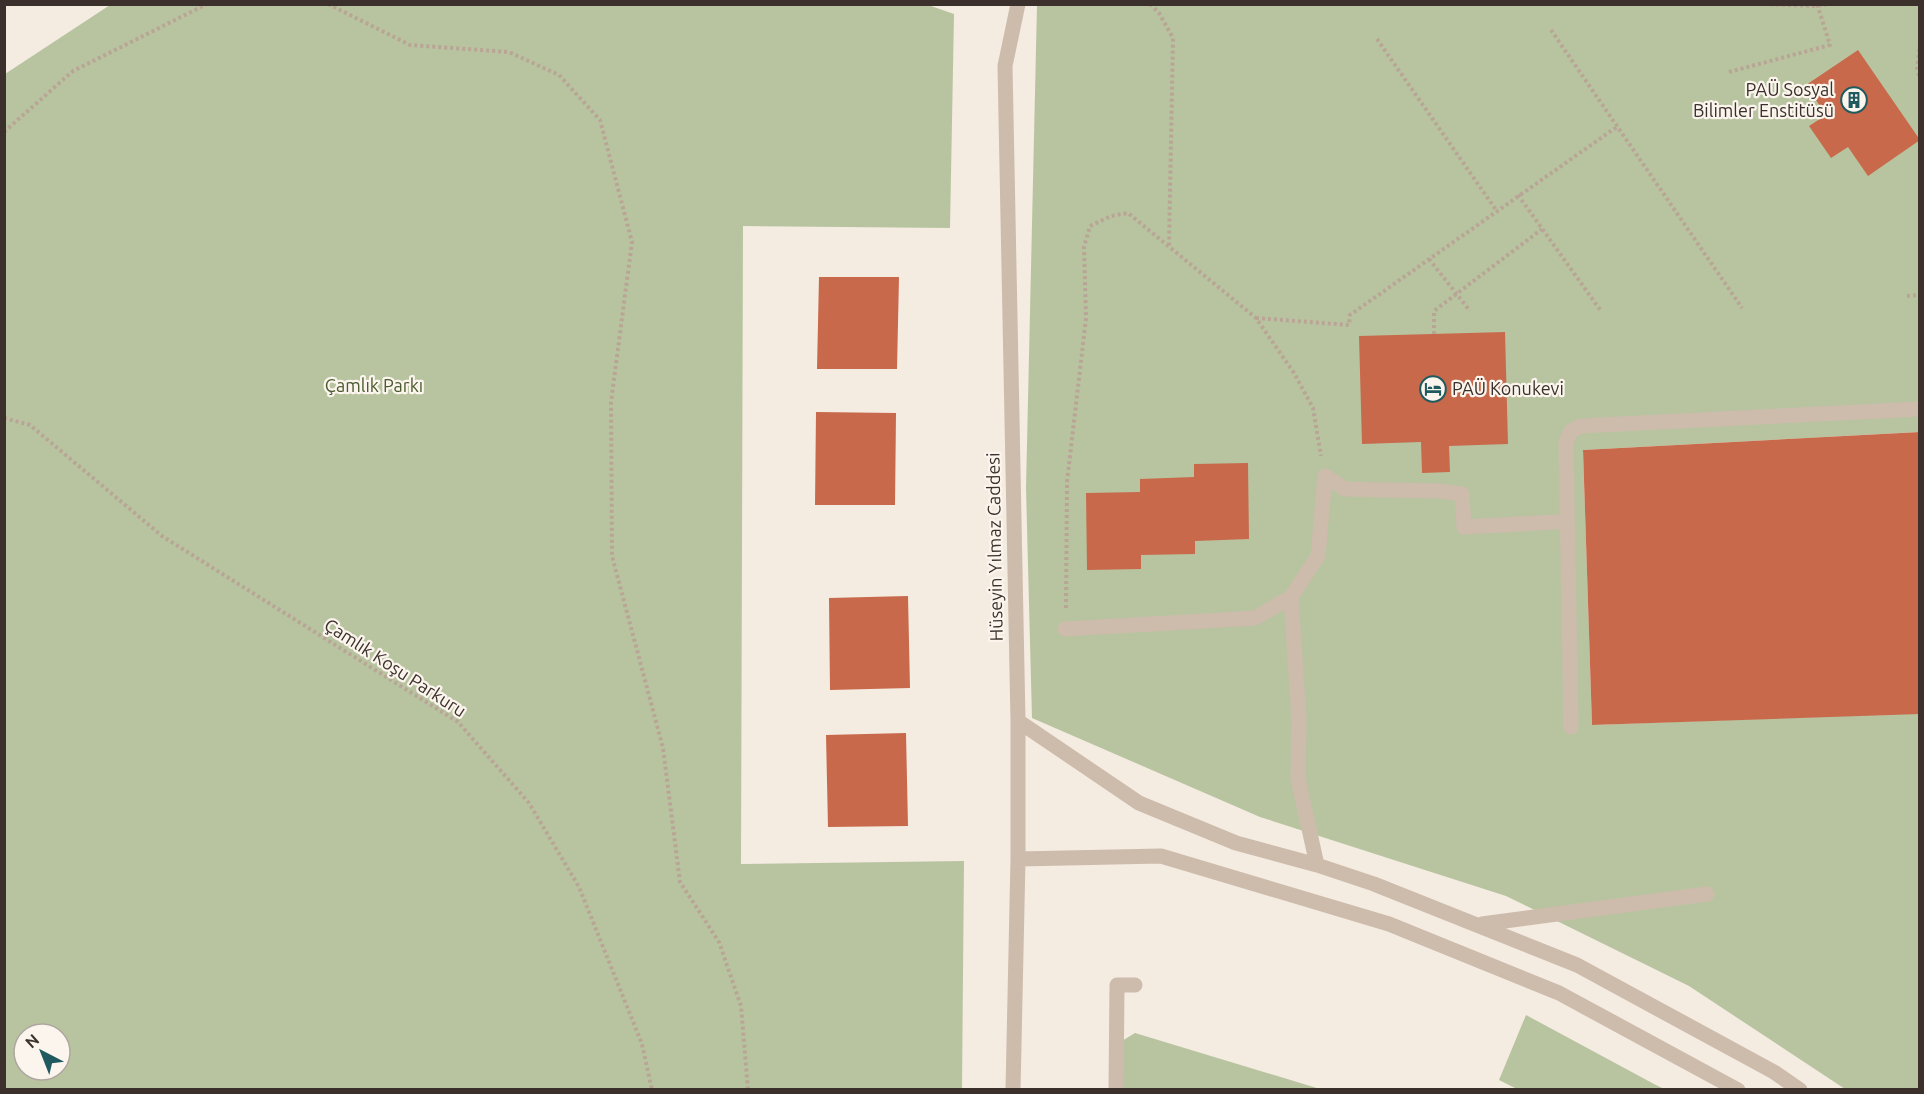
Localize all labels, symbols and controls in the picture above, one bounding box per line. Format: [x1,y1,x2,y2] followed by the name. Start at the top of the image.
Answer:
[1693,79,1834,120] place label: PAÜ Sosyal Bilimler Enstitüsü
[1839,85,1869,115] building icon: PAÜ Sosyal Bilimler Enstitüsü
[1418,374,1448,404] hotel icon: PAÜ Konukevi
[325,375,423,395] park label: Çamlık Parkı
[1452,378,1564,398] place label: PAÜ Konukevi
[982,452,1006,642] street label: Hüseyin Yılmaz Caddesi
[321,614,470,720] street label: Çamlık Koşu Parkuru
[12,1022,72,1082] north arrow
[22,1030,42,1052] text: N

